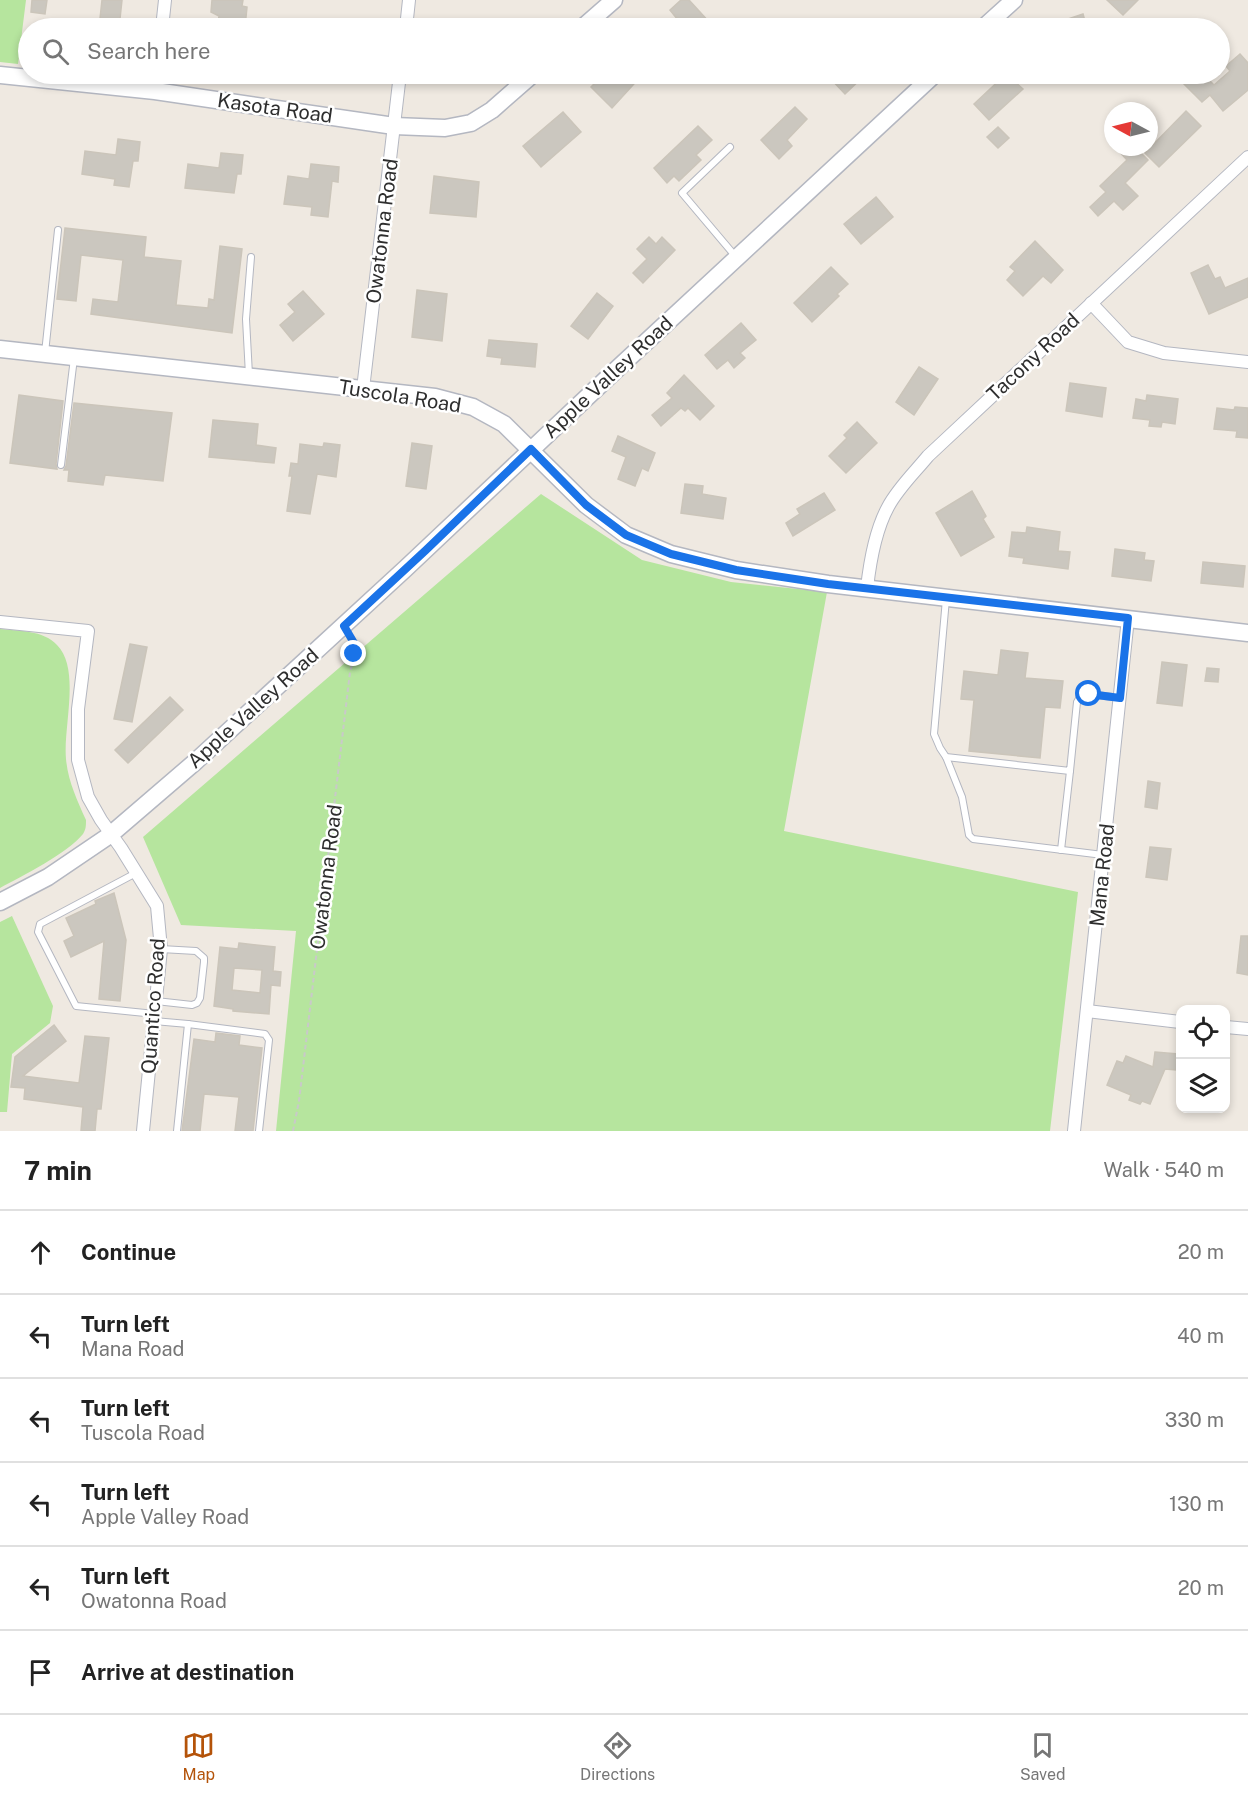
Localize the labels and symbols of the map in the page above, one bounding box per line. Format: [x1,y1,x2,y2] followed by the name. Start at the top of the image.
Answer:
[216,88,334,128] street label: Kasota Road
[1104,102,1158,156] north arrow
[361,157,403,305] street label: Owatonna Road
[982,308,1084,406] street label: Tacony Road
[538,311,678,443] street label: Apple Valley Road
[337,374,463,418] street label: Tuscola Road
[340,640,366,666] route end
[182,643,324,773] street label: Apple Valley Road
[1075,680,1101,706] route start
[305,803,347,951] street label: Owatonna Road
[1085,822,1119,928] street label: Mana Road
[136,937,170,1075] street label: Quantico Road

